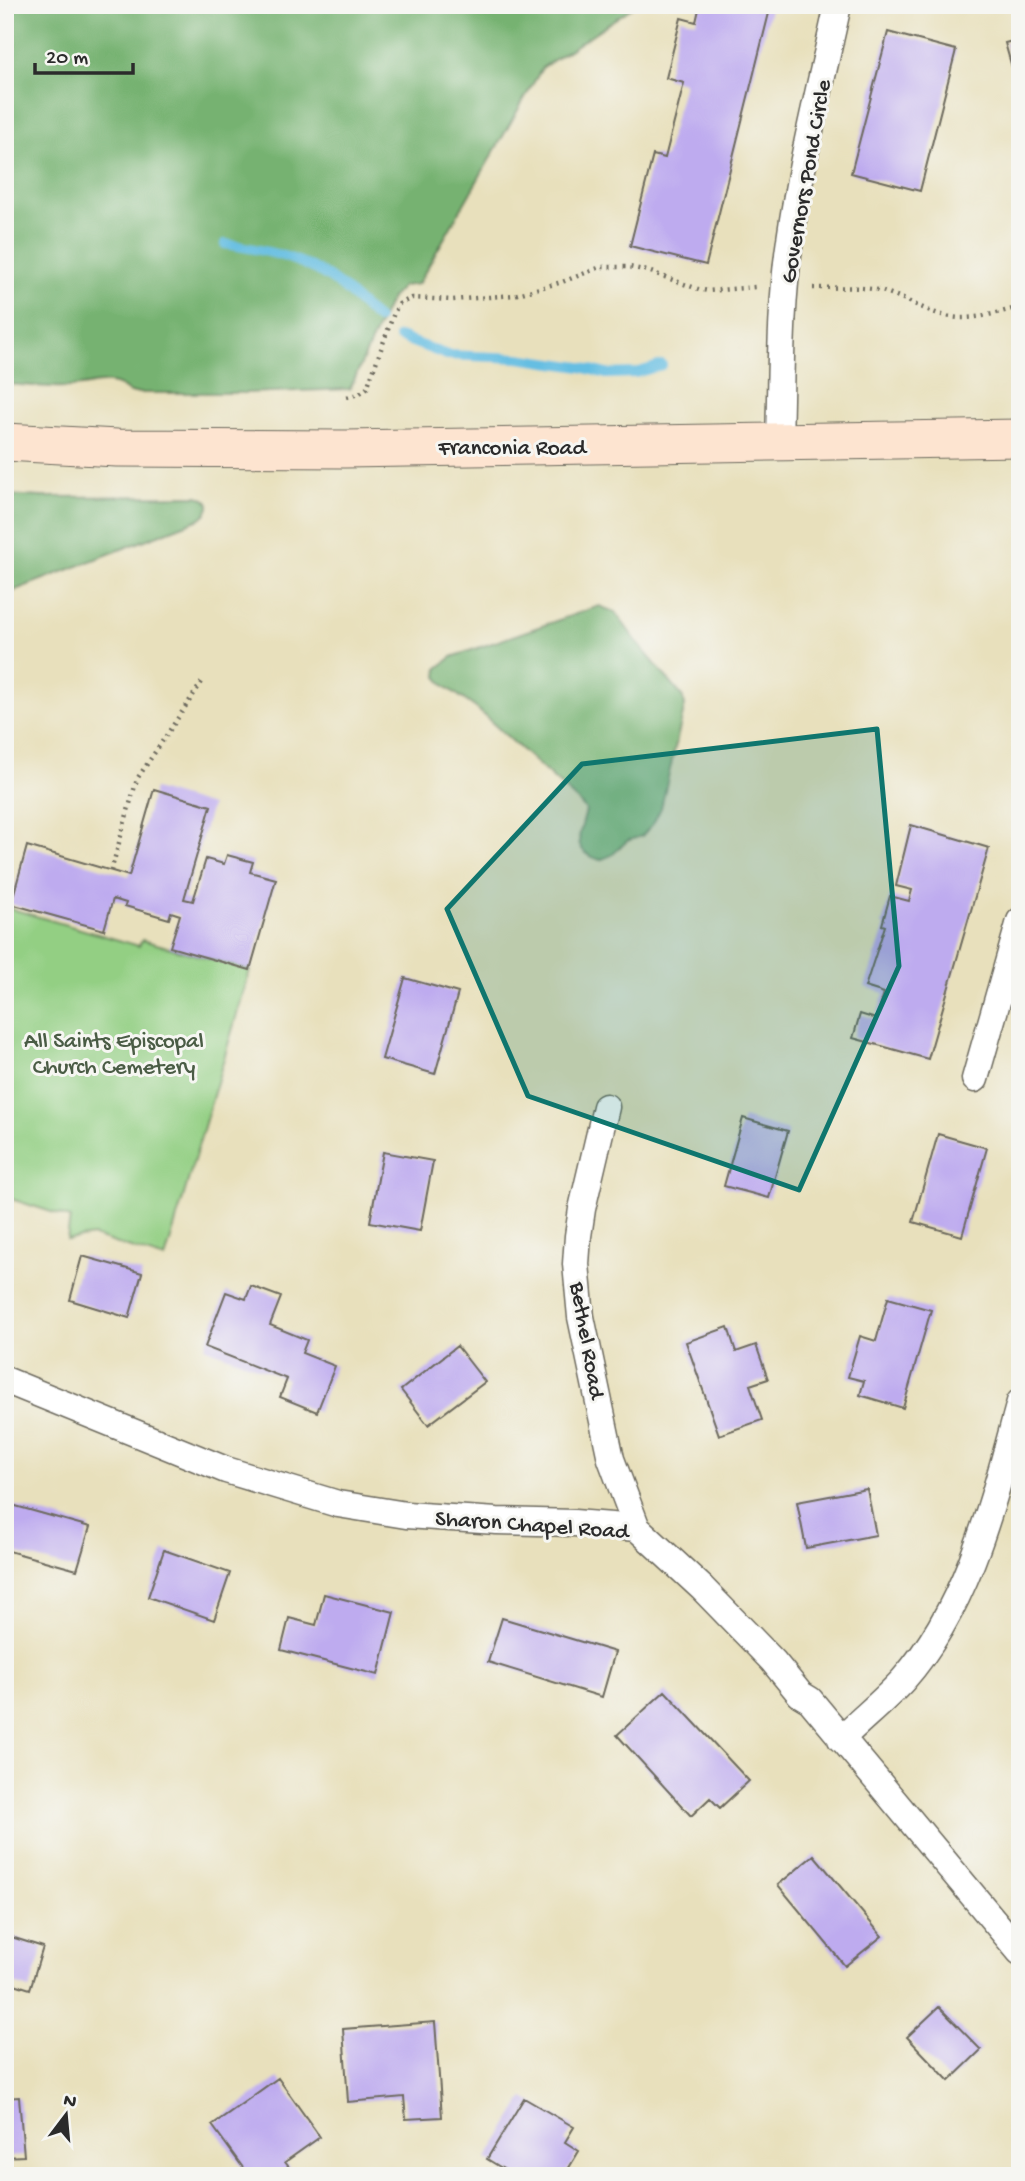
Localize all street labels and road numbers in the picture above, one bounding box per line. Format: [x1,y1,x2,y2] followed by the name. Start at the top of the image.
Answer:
[776,77,839,286] street label: Governors Pond Circle
[437,436,587,463] street label: Franconia Road
[562,1279,609,1403] street label: Bethel Road
[434,1506,631,1547] street label: Sharon Chapel Road

